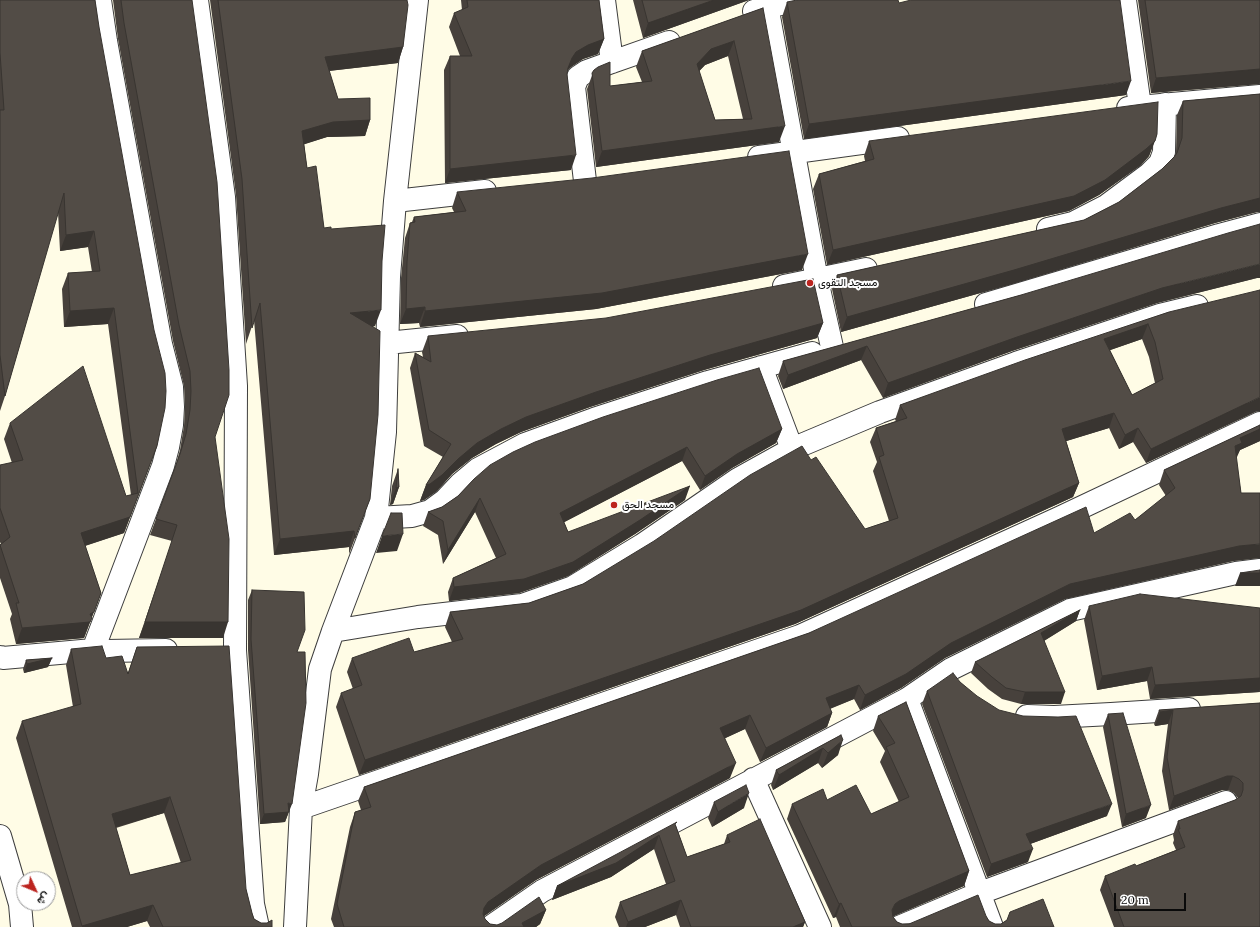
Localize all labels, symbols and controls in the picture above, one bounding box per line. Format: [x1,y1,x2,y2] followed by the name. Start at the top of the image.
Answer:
[818,276,877,290] place label: مسجد التقوى
[805,278,815,288] marker: مسجد التقوى
[622,498,674,512] place label: مسجد الحق
[609,500,619,510] marker: مسجد الحق
[16,871,56,911] north arrow
[1116,885,1188,911] scale bar
[34,889,54,908] text: ش
[1121,892,1149,907] text: 20 m

